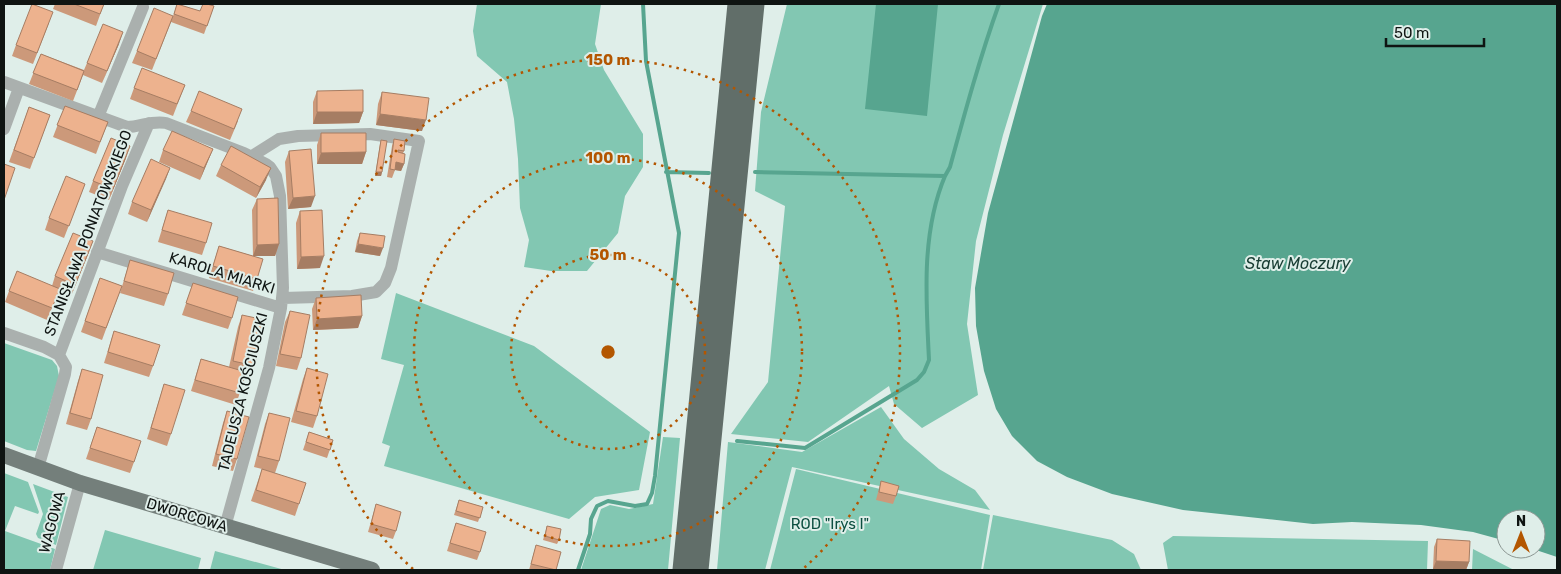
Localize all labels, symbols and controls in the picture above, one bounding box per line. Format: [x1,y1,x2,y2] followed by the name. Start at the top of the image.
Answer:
[1386,15,1484,47] scale bar
[1394,24,1429,42] text: 50 m
[586,51,630,69] text: 150 m
[40,127,136,339] street label: STANISŁAWA PONIATOWSKIEGO
[586,149,630,167] text: 100 m
[590,246,626,264] text: 50 m
[167,248,277,298] street label: KAROLA MIARKI
[1245,254,1352,273] water label: Staw Moczury
[215,311,271,473] street label: TADEUSZA KOŚCIUSZKI
[599,343,617,361] centre of rings
[35,489,69,555] street label: WAGOWA
[144,494,230,536] street label: DWORCOWA
[1496,509,1546,559] north arrow
[1516,513,1526,530] text: N
[791,515,869,533] park label: ROD "Irys I"

